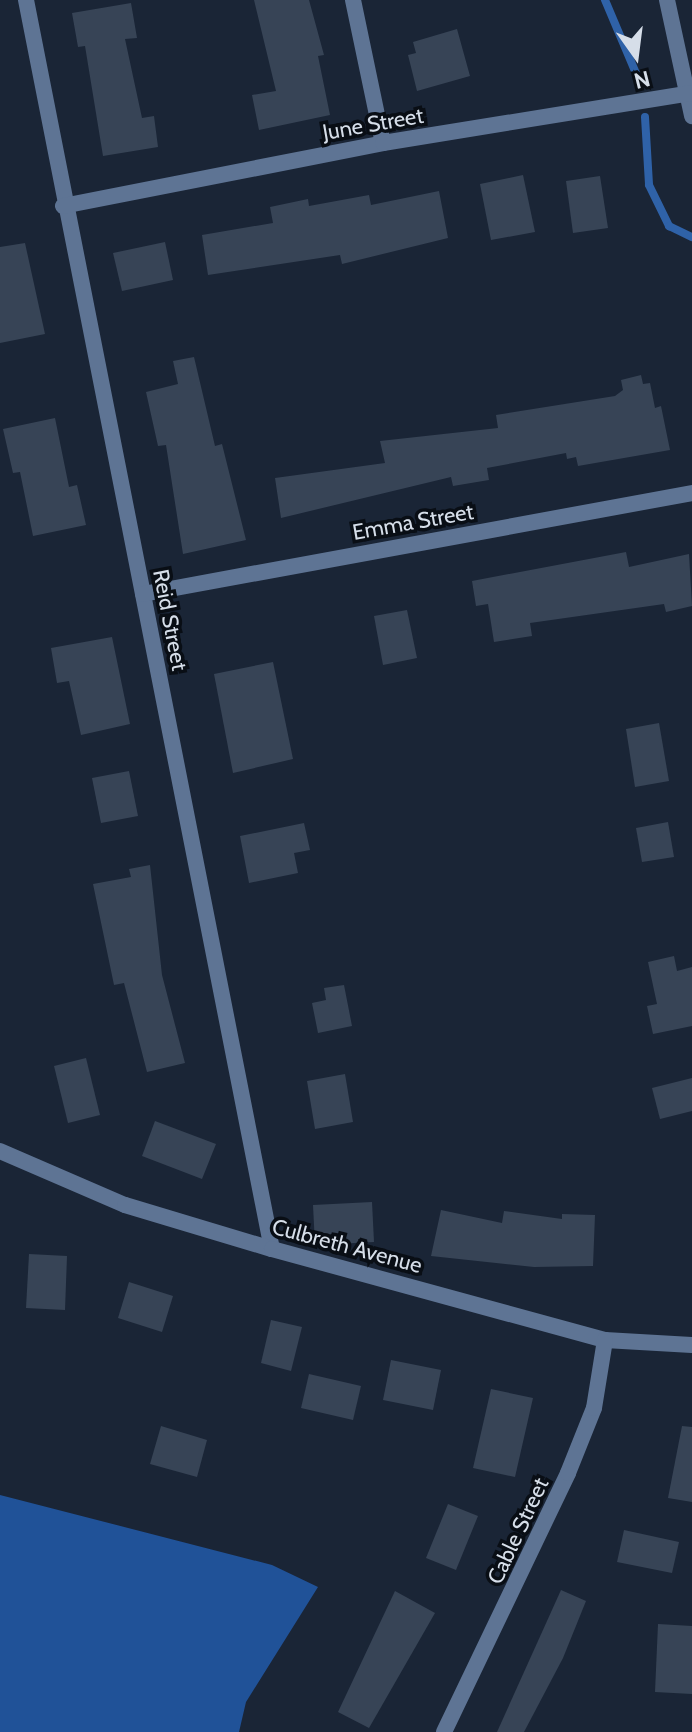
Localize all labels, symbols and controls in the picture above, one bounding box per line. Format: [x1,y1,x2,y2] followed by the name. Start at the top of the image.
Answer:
[596,16,676,96] north arrow
[631,65,653,95] text: N
[321,102,425,146] street label: June Street
[350,498,476,546] street label: Emma Street
[147,567,193,673] street label: Reid Street
[269,1213,425,1279] street label: Culbreth Avenue
[482,1474,554,1588] street label: Cable Street

